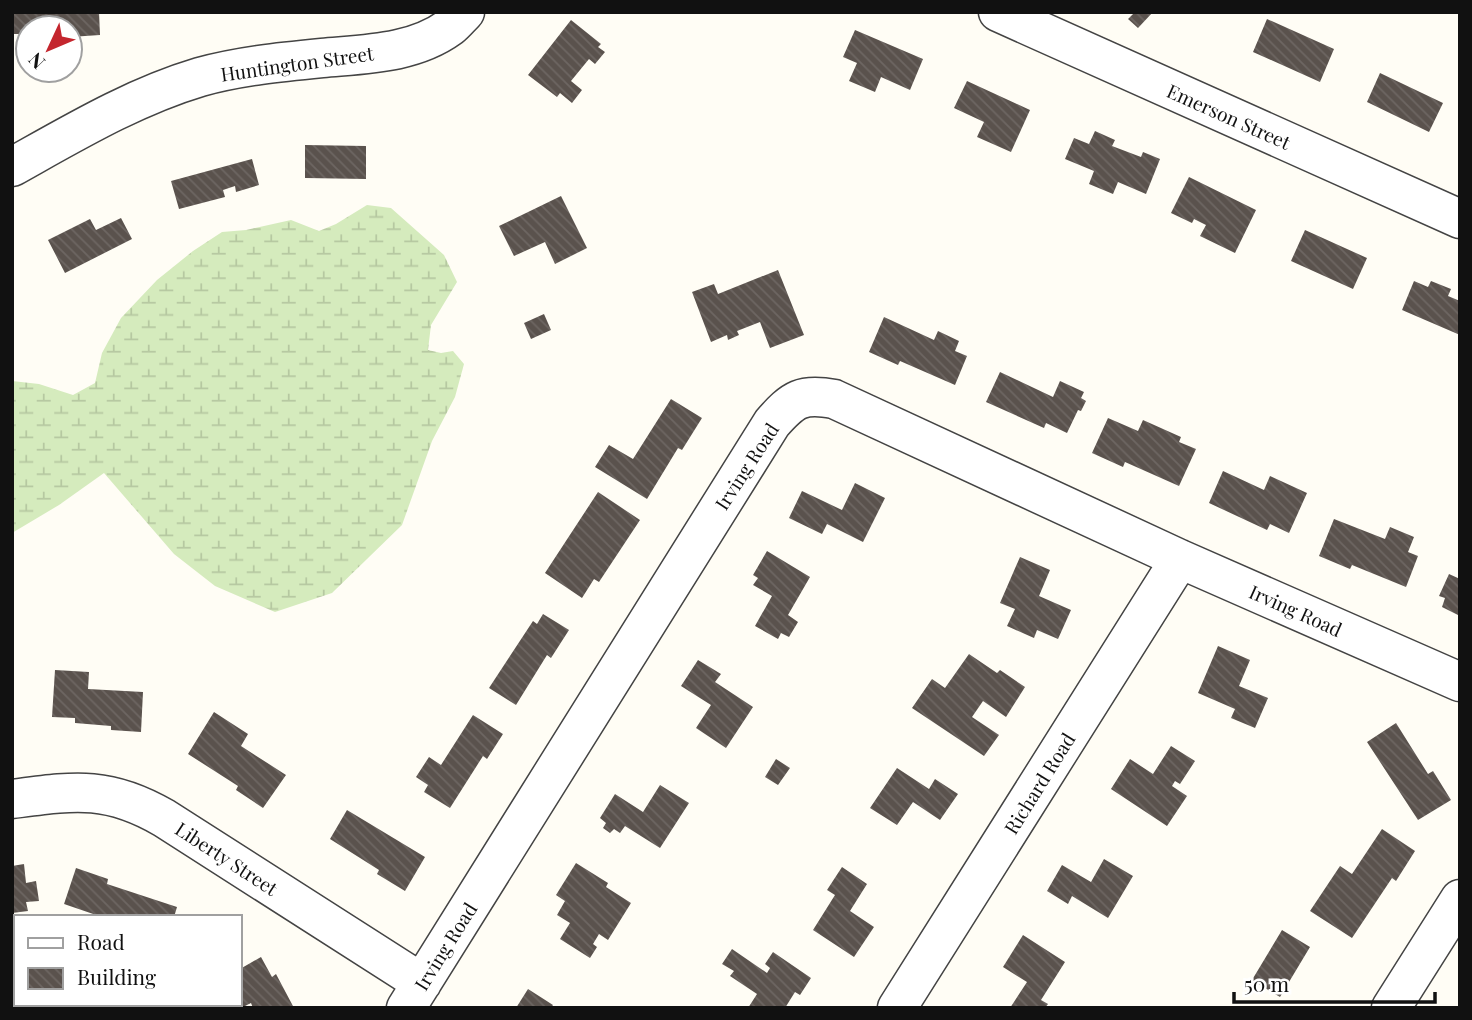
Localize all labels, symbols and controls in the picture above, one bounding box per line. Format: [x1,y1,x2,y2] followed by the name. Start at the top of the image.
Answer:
[14,14,84,84] north arrow
[219,39,375,87] street label: Huntington Street
[22,47,50,75] text: N
[1163,77,1295,155] street label: Emerson Street
[708,417,784,515] street label: Irving Road
[1246,578,1346,642] street label: Irving Road
[998,727,1080,839] street label: Richard Road
[171,815,283,901] street label: Liberty Street
[408,897,482,995] street label: Irving Road
[14,915,242,1006] legend
[77,927,125,955] text: Road
[1234,960,1435,1004] scale bar
[77,962,156,990] text: Building
[1244,969,1290,997] text: 50 m

